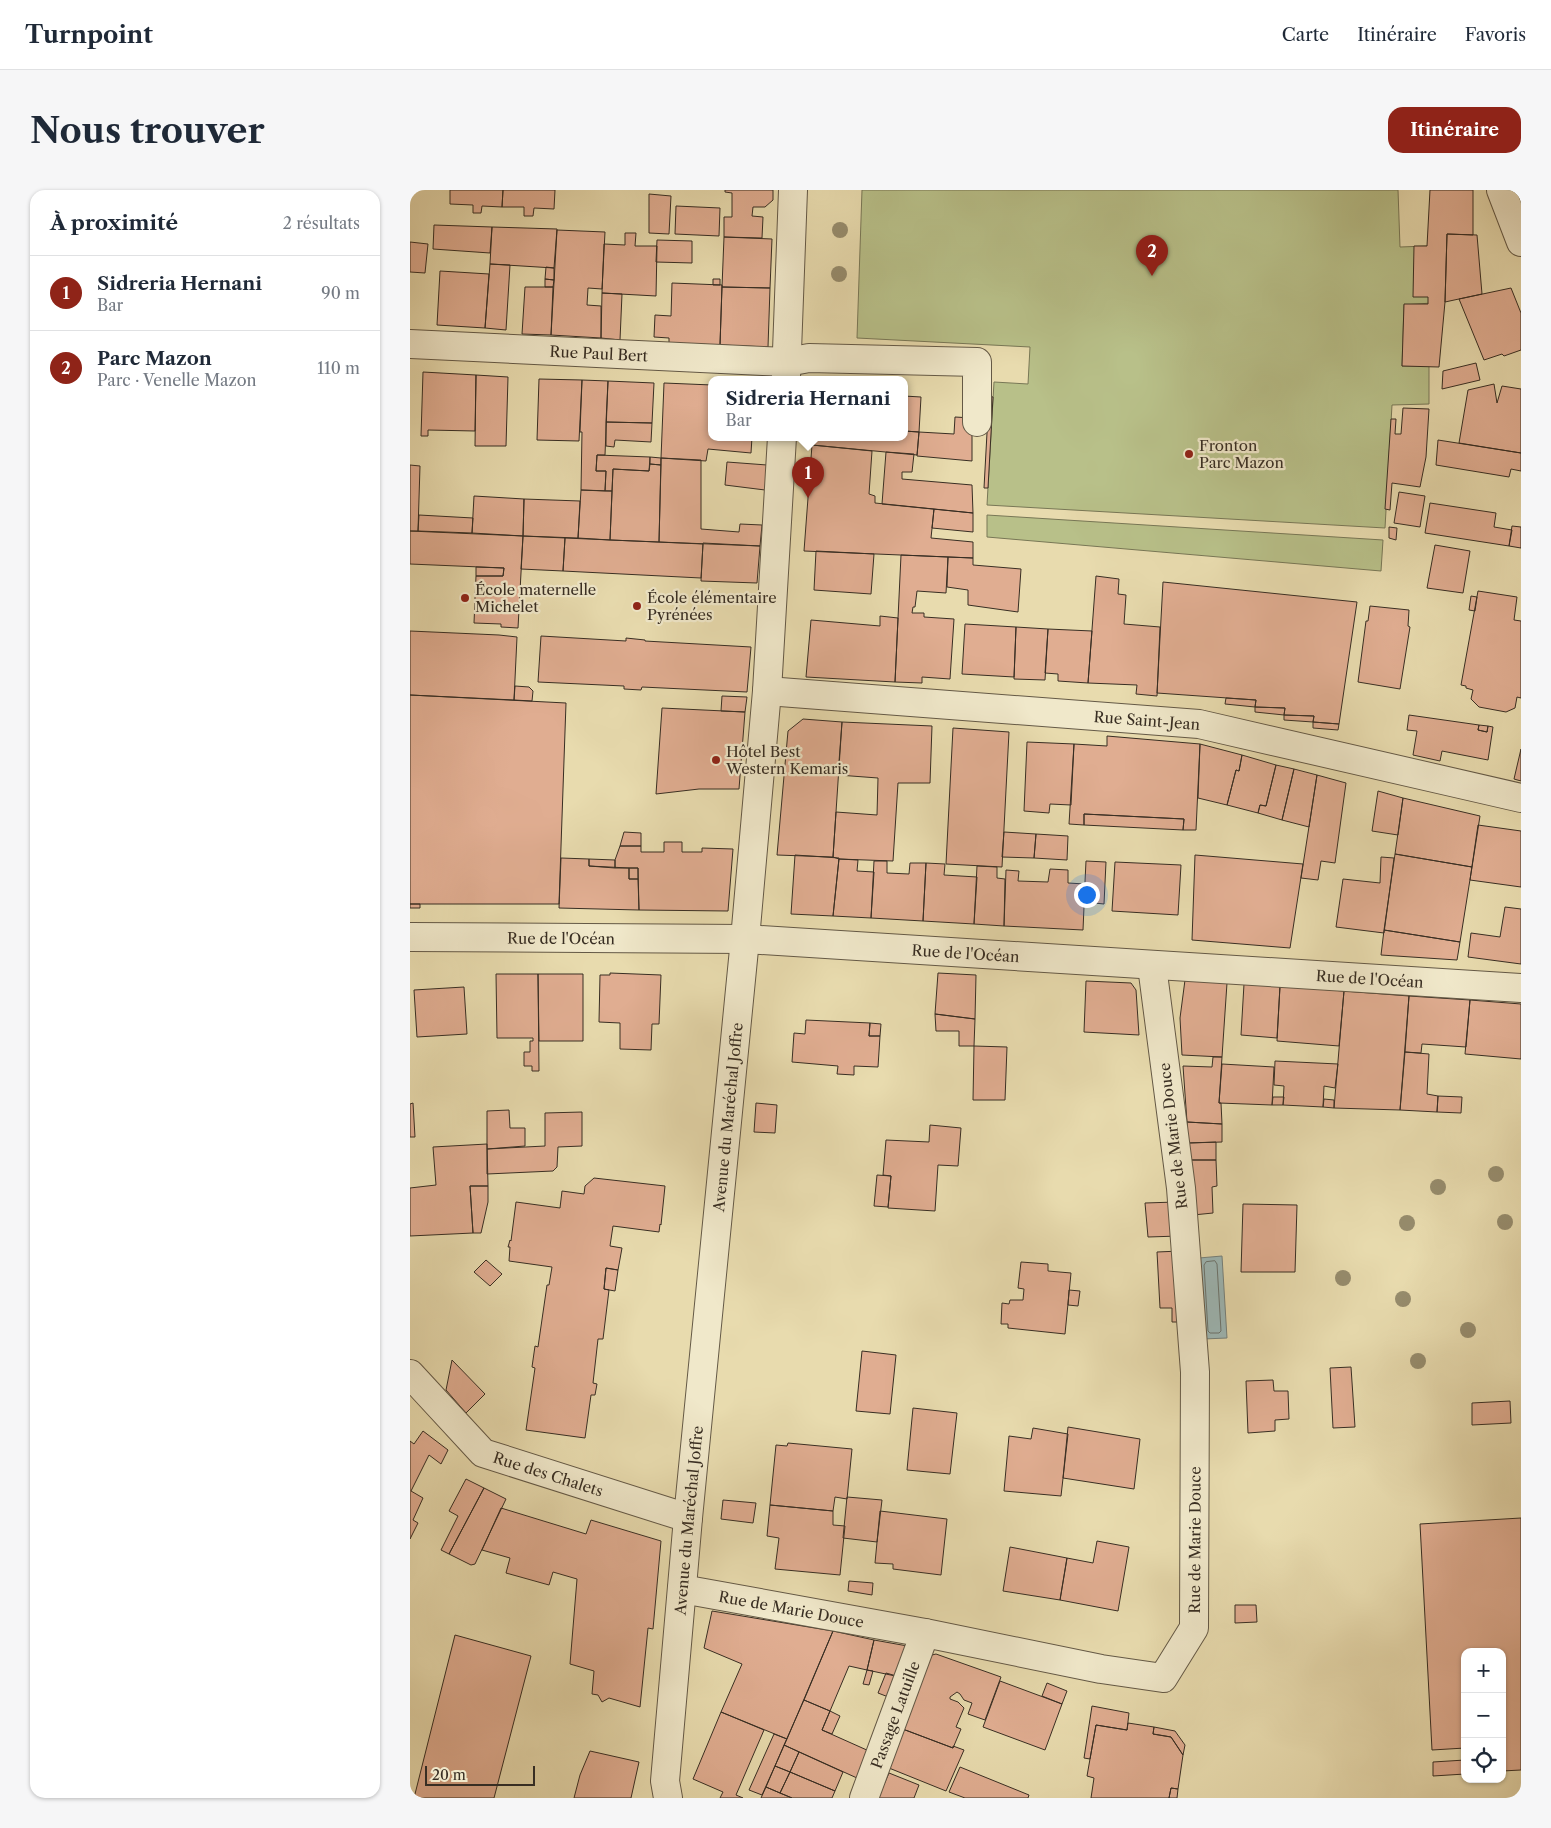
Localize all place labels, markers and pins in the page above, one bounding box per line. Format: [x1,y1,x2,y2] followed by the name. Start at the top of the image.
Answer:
[1136,235,1168,276] pin: 2
[1199,436,1284,472] place label: Fronton Parc Mazon
[1183,448,1195,460] marker: Fronton Parc Mazon
[792,457,824,498] pin: 1
[475,580,596,616] place label: École maternelle Michelet
[647,588,777,624] place label: École élémentaire Pyrénées
[459,592,471,604] marker: École maternelle Michelet
[631,600,643,612] marker: École élémentaire Pyrénées
[725,742,848,778] place label: Hôtel Best Western Kemaris
[710,754,722,766] marker: Hôtel Best Western Kemaris

